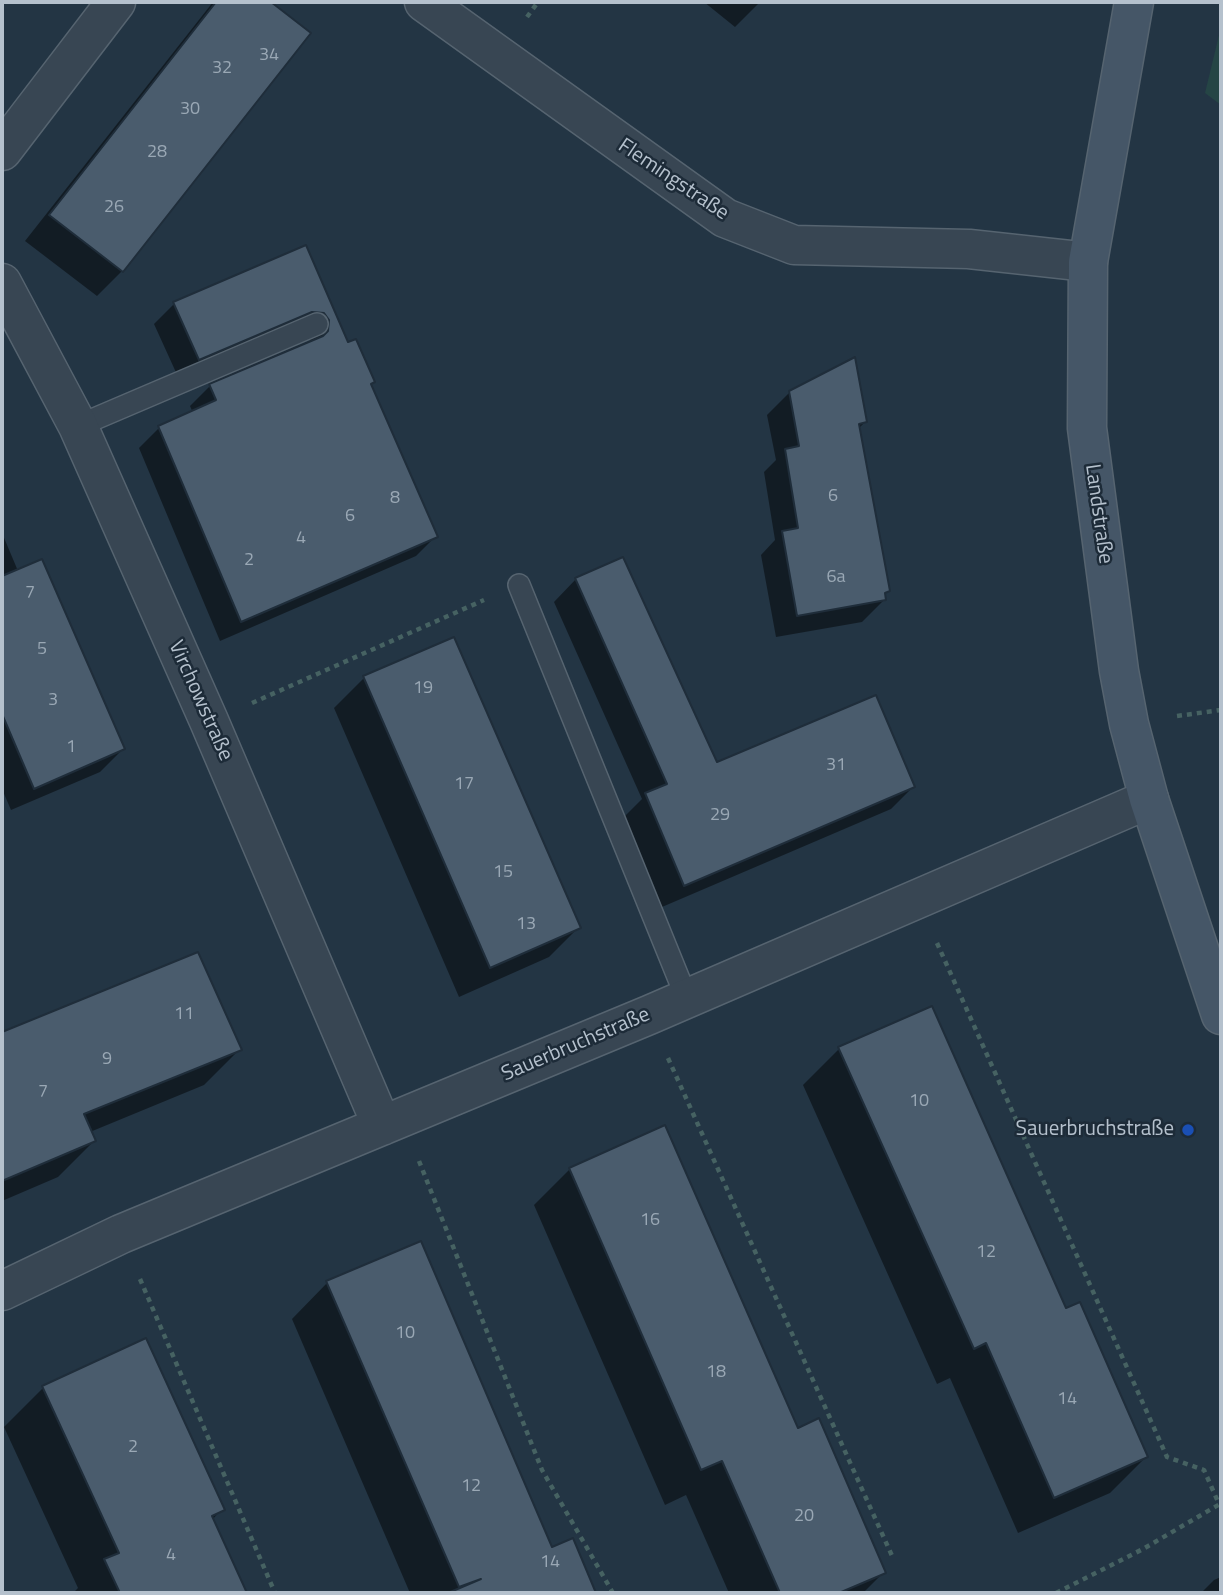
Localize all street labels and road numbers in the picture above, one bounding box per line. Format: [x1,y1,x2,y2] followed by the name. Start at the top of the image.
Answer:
[613,134,733,226] street label: Flemingstraße
[1079,462,1117,566] street label: Landstraße
[162,637,238,765] street label: Virchowstraße
[498,1002,654,1088] street label: Sauerbruchstraße

